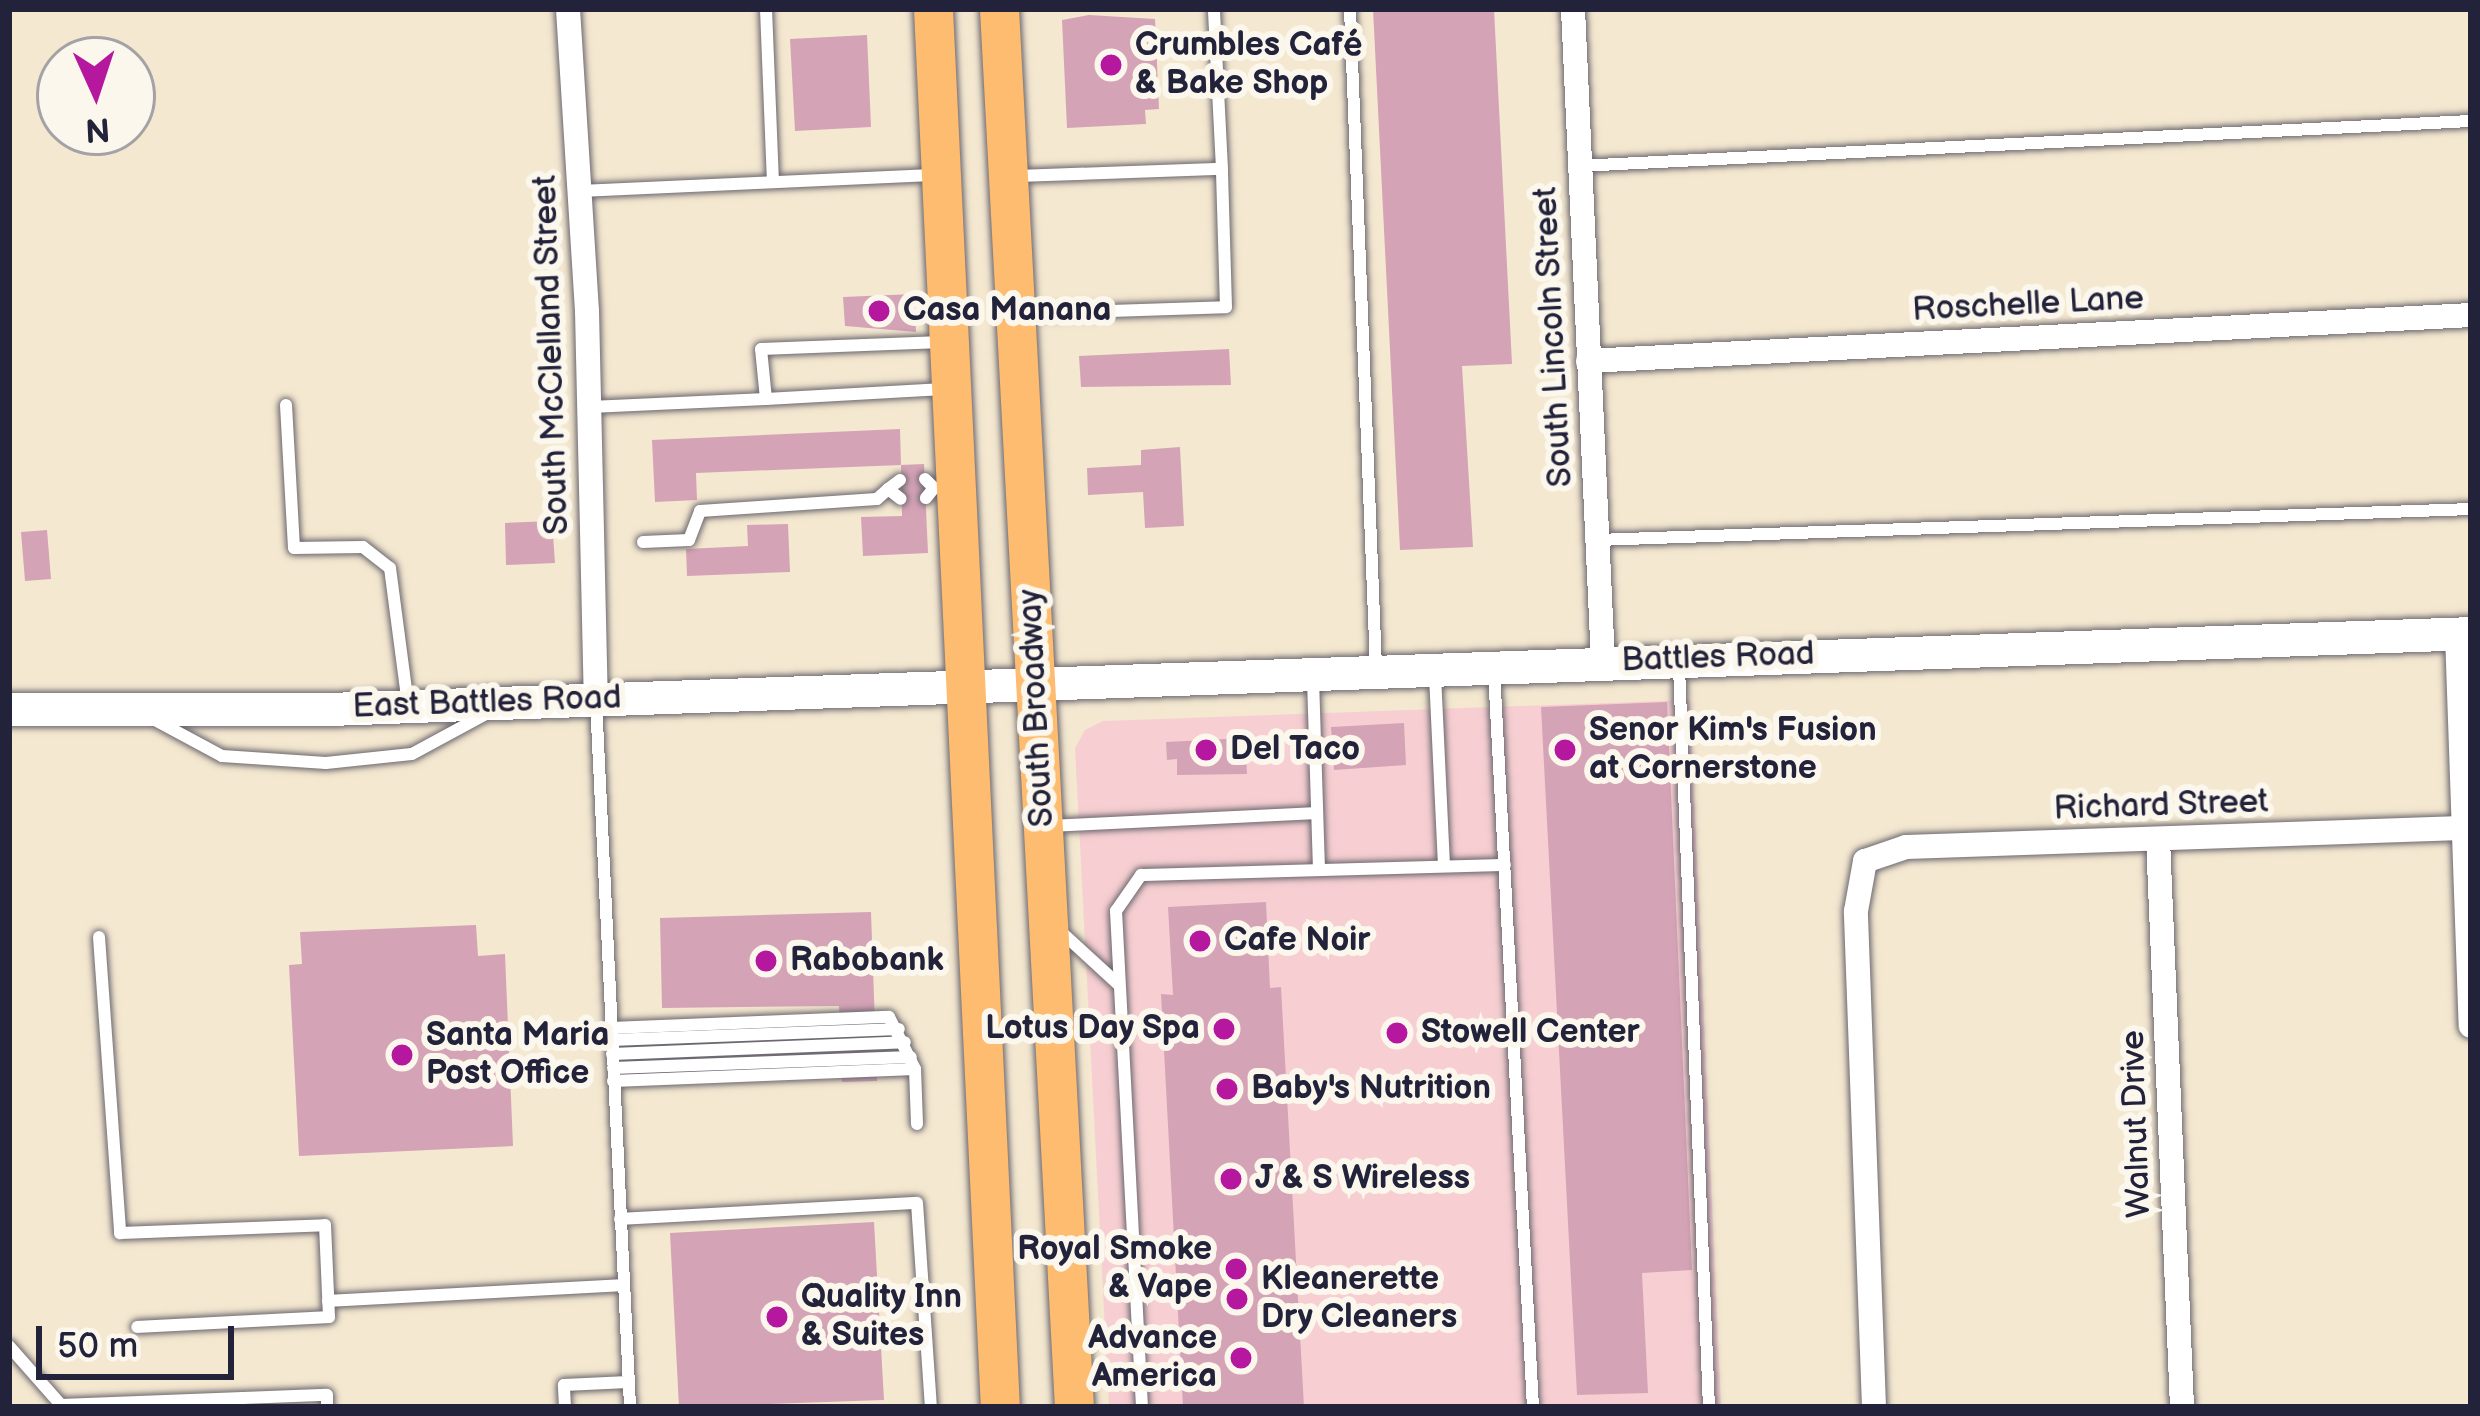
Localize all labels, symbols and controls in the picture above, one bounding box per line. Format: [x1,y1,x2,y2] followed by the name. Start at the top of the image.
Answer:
[1135,26,1362,104] place label: Crumbles Café & Bake Shop
[36,36,156,156] north arrow
[1098,52,1124,78] marker: Crumbles Café & Bake Shop
[84,108,111,150] text: N
[526,174,578,536] street label: South McClelland Street
[1526,186,1582,488] street label: South Lincoln Street
[1911,279,2145,331] street label: Roschelle Lane
[903,291,1112,331] place label: Casa Manana
[866,298,892,324] marker: Casa Manana
[1011,588,1063,828] street label: South Broadway
[1621,635,1815,681] street label: Battles Road
[352,679,622,727] street label: East Battles Road
[1589,711,1877,789] place label: Senor Kim's Fusion at Cornerstone
[1230,730,1360,770] place label: Del Taco
[1193,737,1219,763] marker: Del Taco
[1552,737,1578,763] marker: Senor Kim's Fusion at Cornerstone
[2053,782,2269,830] street label: Richard Street
[1224,921,1370,961] place label: Cafe Noir
[1187,928,1213,954] marker: Cafe Noir
[790,941,944,981] place label: Rabobank
[753,948,779,974] marker: Rabobank
[984,1009,1200,1049] place label: Lotus Day Spa
[1421,1013,1640,1053] place label: Stowell Center
[426,1016,609,1094] place label: Santa Maria Post Office
[1211,1016,1237,1042] marker: Lotus Day Spa
[1384,1020,1410,1046] marker: Stowell Center
[2114,1030,2160,1218] street label: Walnut Drive
[389,1042,415,1068] marker: Santa Maria Post Office
[1251,1069,1491,1109] place label: Baby's Nutrition
[1214,1076,1240,1102] marker: Baby's Nutrition
[1255,1159,1470,1199] place label: J & S Wireless
[1218,1166,1244,1192] marker: J & S Wireless
[1017,1230,1212,1308] place label: Royal Smoke & Vape
[1223,1256,1249,1282] marker: Royal Smoke & Vape
[1261,1260,1458,1338] place label: Kleanerette Dry Cleaners
[801,1278,963,1356] place label: Quality Inn & Suites
[1224,1286,1250,1312] marker: Kleanerette Dry Cleaners
[42,1302,240,1376] scale bar
[764,1304,790,1330] marker: Quality Inn & Suites
[1088,1319,1217,1397] place label: Advance America
[57,1325,138,1368] text: 50 m
[1228,1345,1254,1371] marker: Advance America

